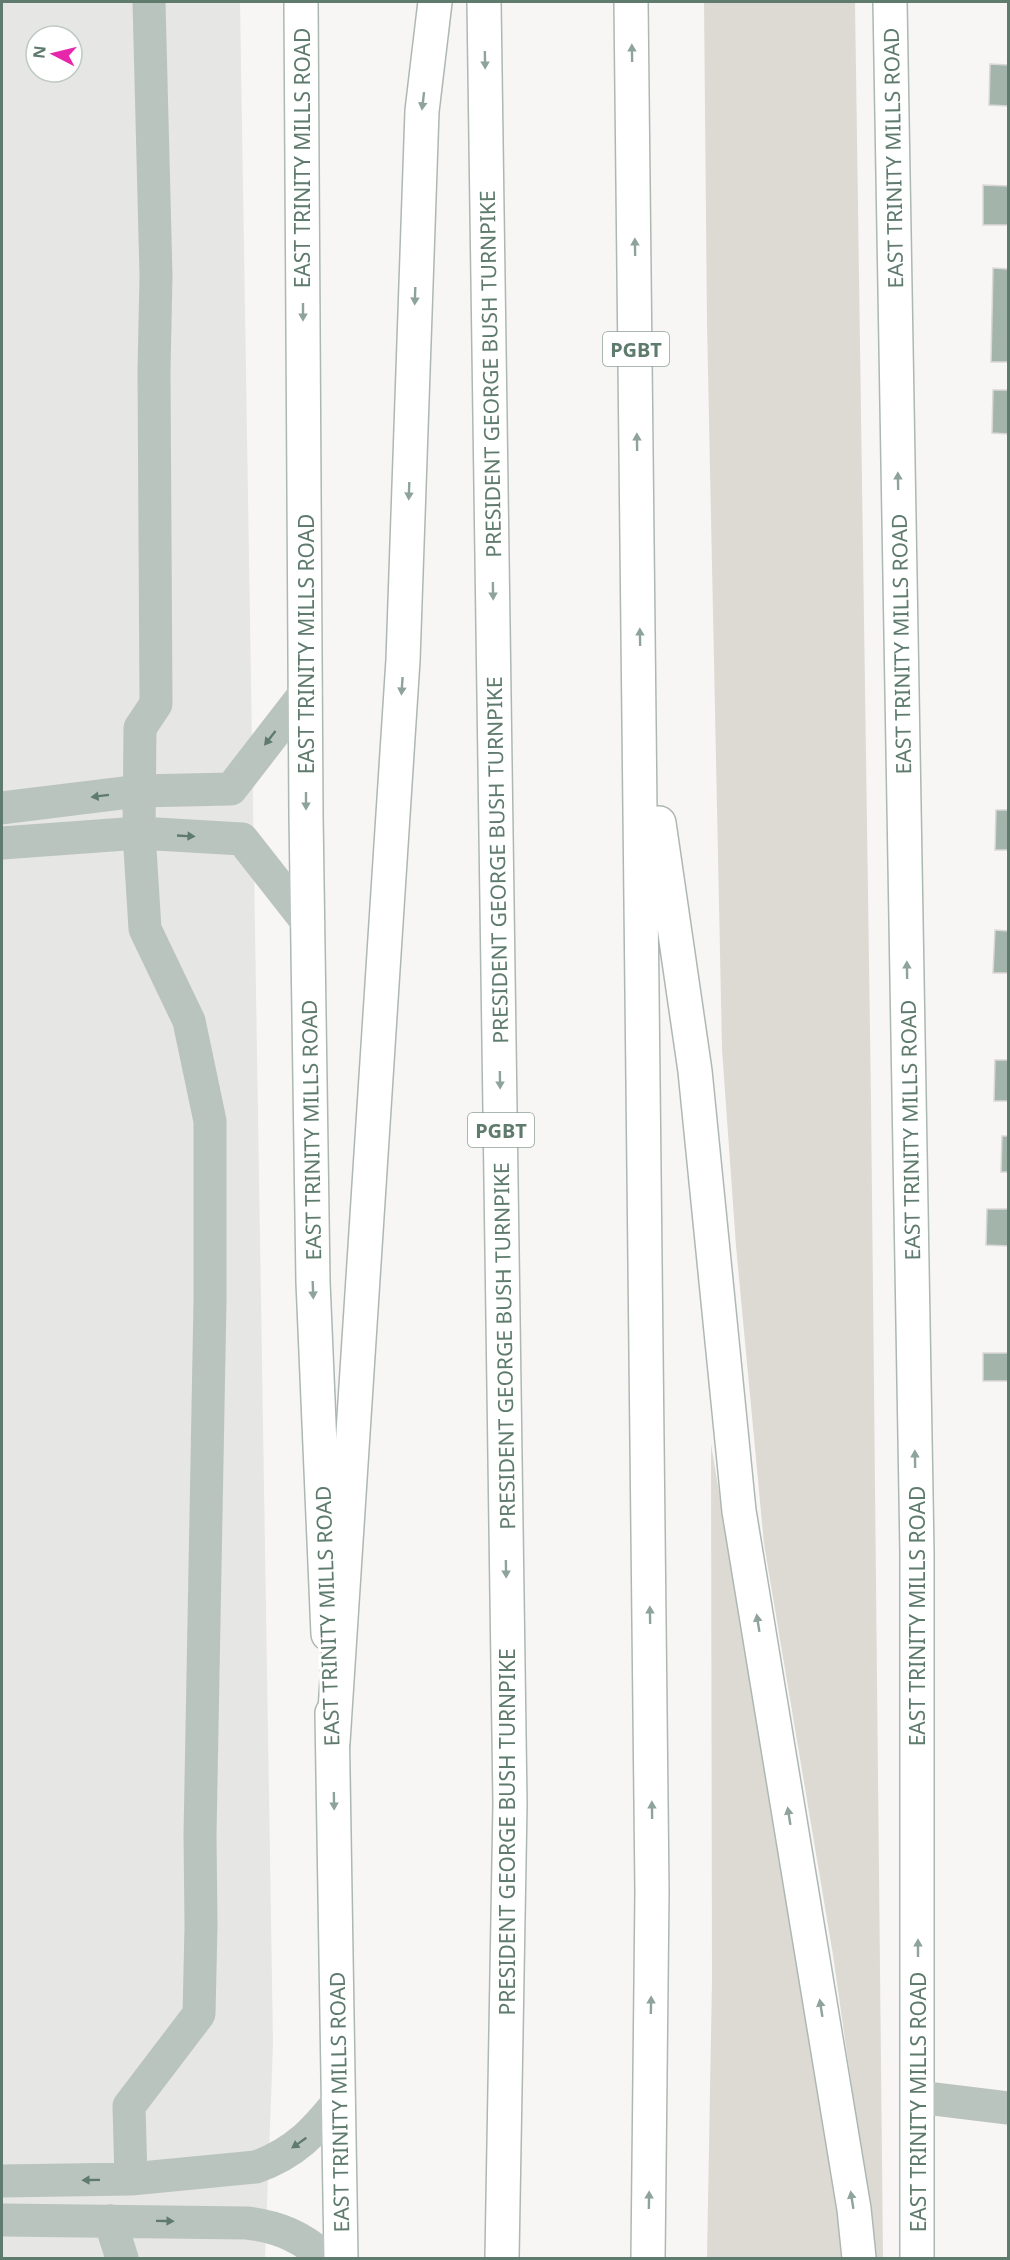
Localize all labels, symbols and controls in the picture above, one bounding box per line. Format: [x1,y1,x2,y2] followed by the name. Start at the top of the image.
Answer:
[24,24,84,84] north arrow
[877,27,909,289] street label: EAST TRINITY MILLS ROAD
[288,28,316,288] street label: EAST TRINITY MILLS ROAD
[627,43,637,62] one-way arrow
[27,44,51,60] text: N
[480,50,490,69] one-way arrow
[418,92,428,111] one-way arrow
[473,190,507,558] street label: PRESIDENT GEORGE BUSH TURNPIKE
[630,238,639,257] one-way arrow
[411,287,420,306] one-way arrow
[298,302,308,321] one-way arrow
[603,332,669,366] road number: PGBT
[632,433,642,452] one-way arrow
[894,472,903,491] one-way arrow
[404,482,414,501] one-way arrow
[885,513,917,775] street label: EAST TRINITY MILLS ROAD
[292,514,320,774] street label: EAST TRINITY MILLS ROAD
[488,581,498,600] one-way arrow
[635,628,644,647] one-way arrow
[397,676,406,695] one-way arrow
[480,676,514,1044] street label: PRESIDENT GEORGE BUSH TURNPIKE
[265,731,277,746] one-way arrow
[91,791,110,801] one-way arrow
[301,791,311,810] one-way arrow
[176,831,195,840] one-way arrow
[902,961,912,980] one-way arrow
[295,999,327,1261] street label: EAST TRINITY MILLS ROAD
[894,999,926,1261] street label: EAST TRINITY MILLS ROAD
[495,1070,505,1089] one-way arrow
[468,1113,534,1147] road number: PGBT
[487,1162,521,1530] street label: PRESIDENT GEORGE BUSH TURNPIKE
[309,1280,318,1299] one-way arrow
[911,1450,920,1469] one-way arrow
[308,1485,346,1747] street label: EAST TRINITY MILLS ROAD
[903,1486,931,1746] street label: EAST TRINITY MILLS ROAD
[502,1559,511,1578] one-way arrow
[645,1606,654,1625] one-way arrow
[753,1613,762,1632] one-way arrow
[493,1648,521,2016] street label: PRESIDENT GEORGE BUSH TURNPIKE
[329,1791,339,1810] one-way arrow
[647,1801,656,1820] one-way arrow
[784,1806,793,1825] one-way arrow
[913,1939,923,1958] one-way arrow
[323,1971,355,2233] street label: EAST TRINITY MILLS ROAD
[904,1972,932,2232] street label: EAST TRINITY MILLS ROAD
[646,1996,656,2015] one-way arrow
[816,1998,825,2017] one-way arrow
[292,2137,308,2149] one-way arrow
[81,2175,100,2184] one-way arrow
[644,2191,654,2210] one-way arrow
[848,2191,857,2210] one-way arrow
[155,2217,174,2226] one-way arrow

